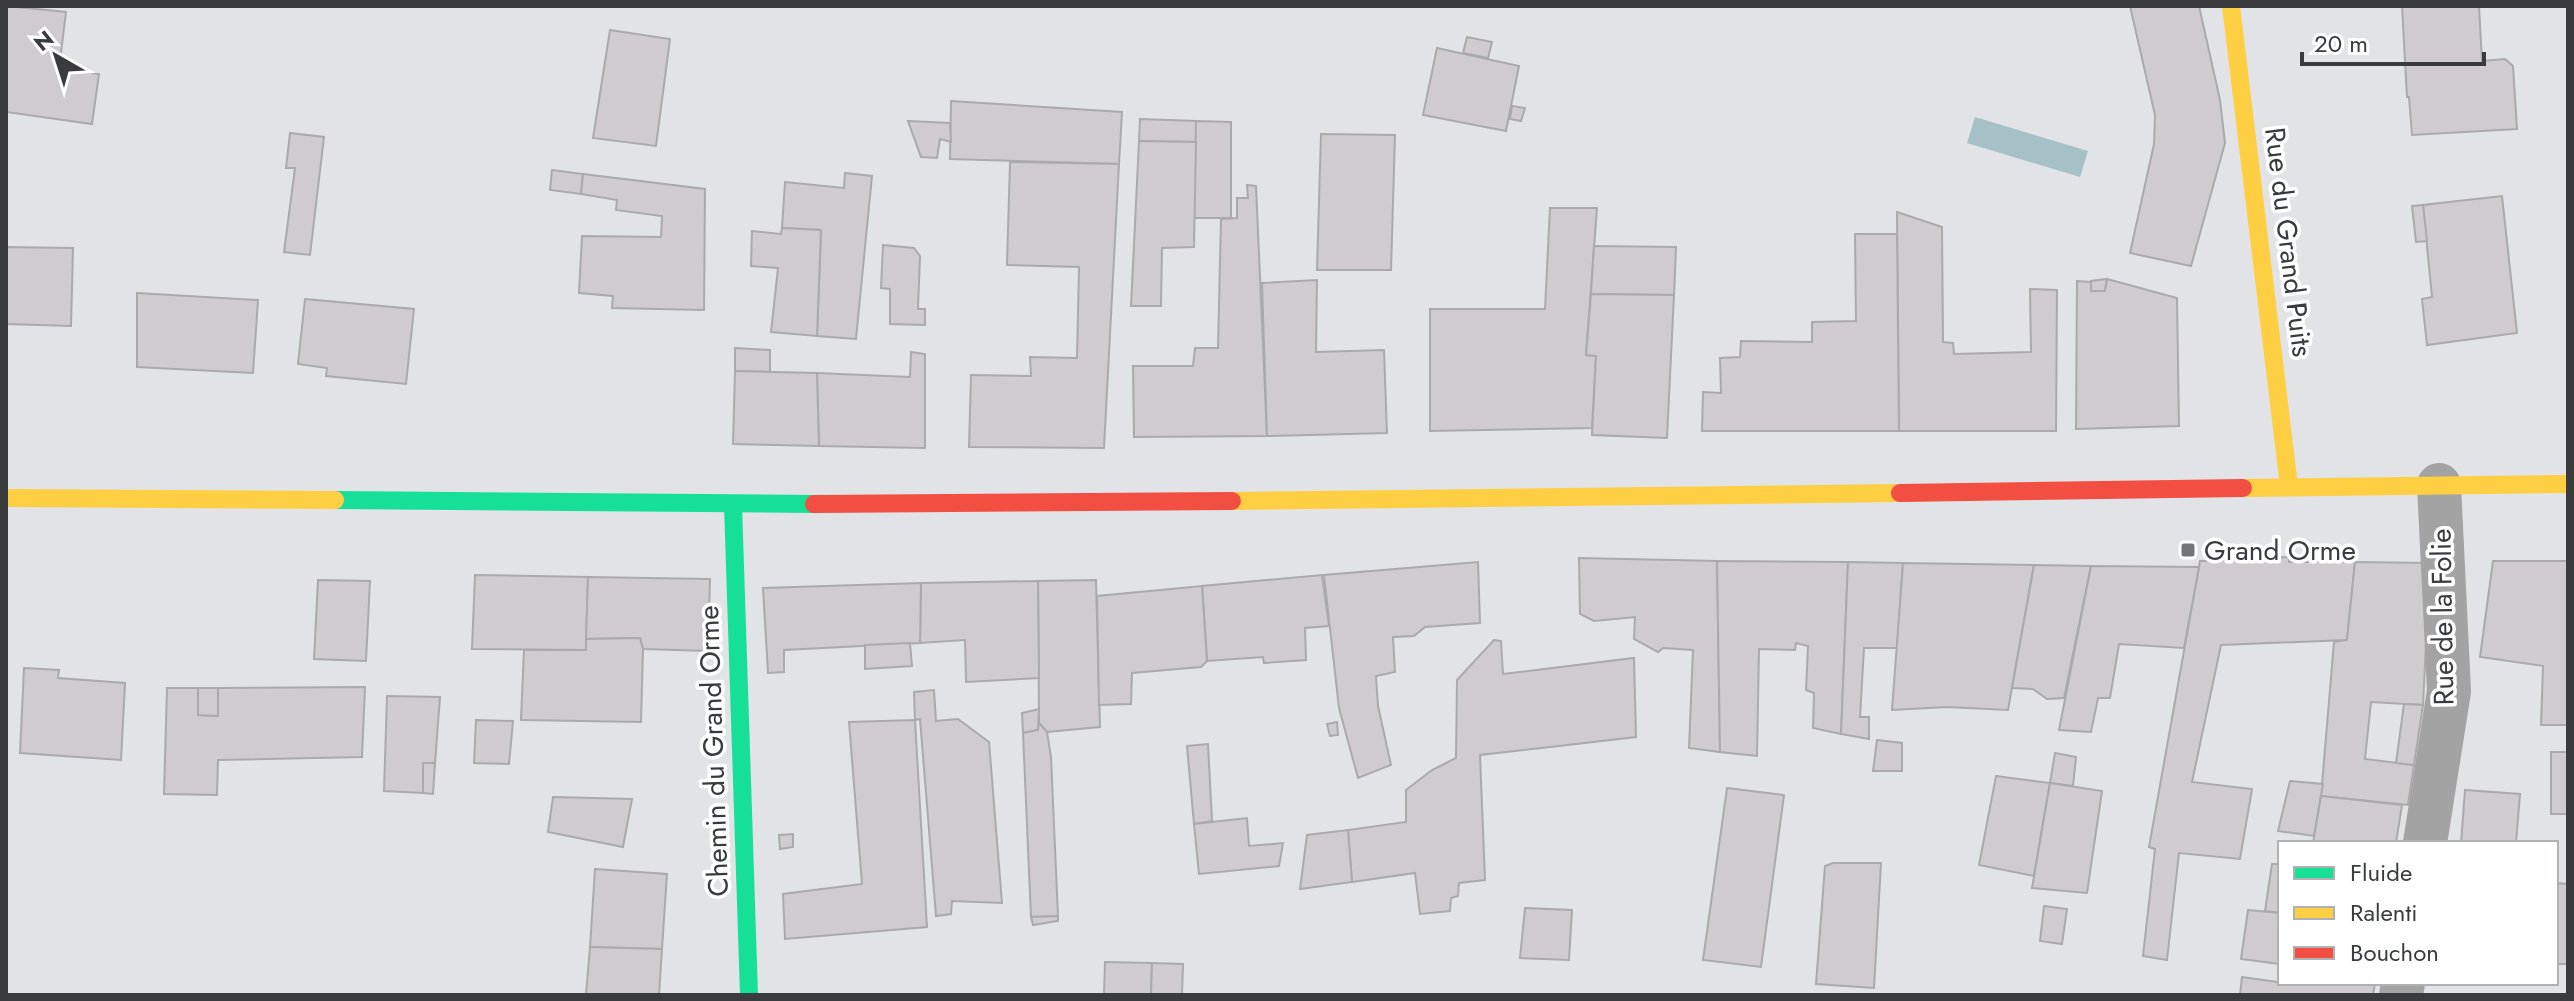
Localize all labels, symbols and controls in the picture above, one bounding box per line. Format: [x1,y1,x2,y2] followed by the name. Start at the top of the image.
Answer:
[16,16,96,96] north arrow
[2302,16,2484,66] scale bar
[27,23,60,58] text: N
[2314,26,2368,61] text: 20 m
[2254,125,2323,359] street label: Rue du Grand Puits
[2420,528,2465,706] street label: Rue de la Folie
[2204,530,2356,571] place label: Grand Orme
[2179,541,2197,559] marker: Grand Orme
[688,605,739,897] street label: Chemin du Grand Orme
[2278,841,2558,985] legend
[2350,855,2412,890] text: Fluide
[2350,895,2417,930] text: Ralenti
[2350,935,2439,970] text: Bouchon

